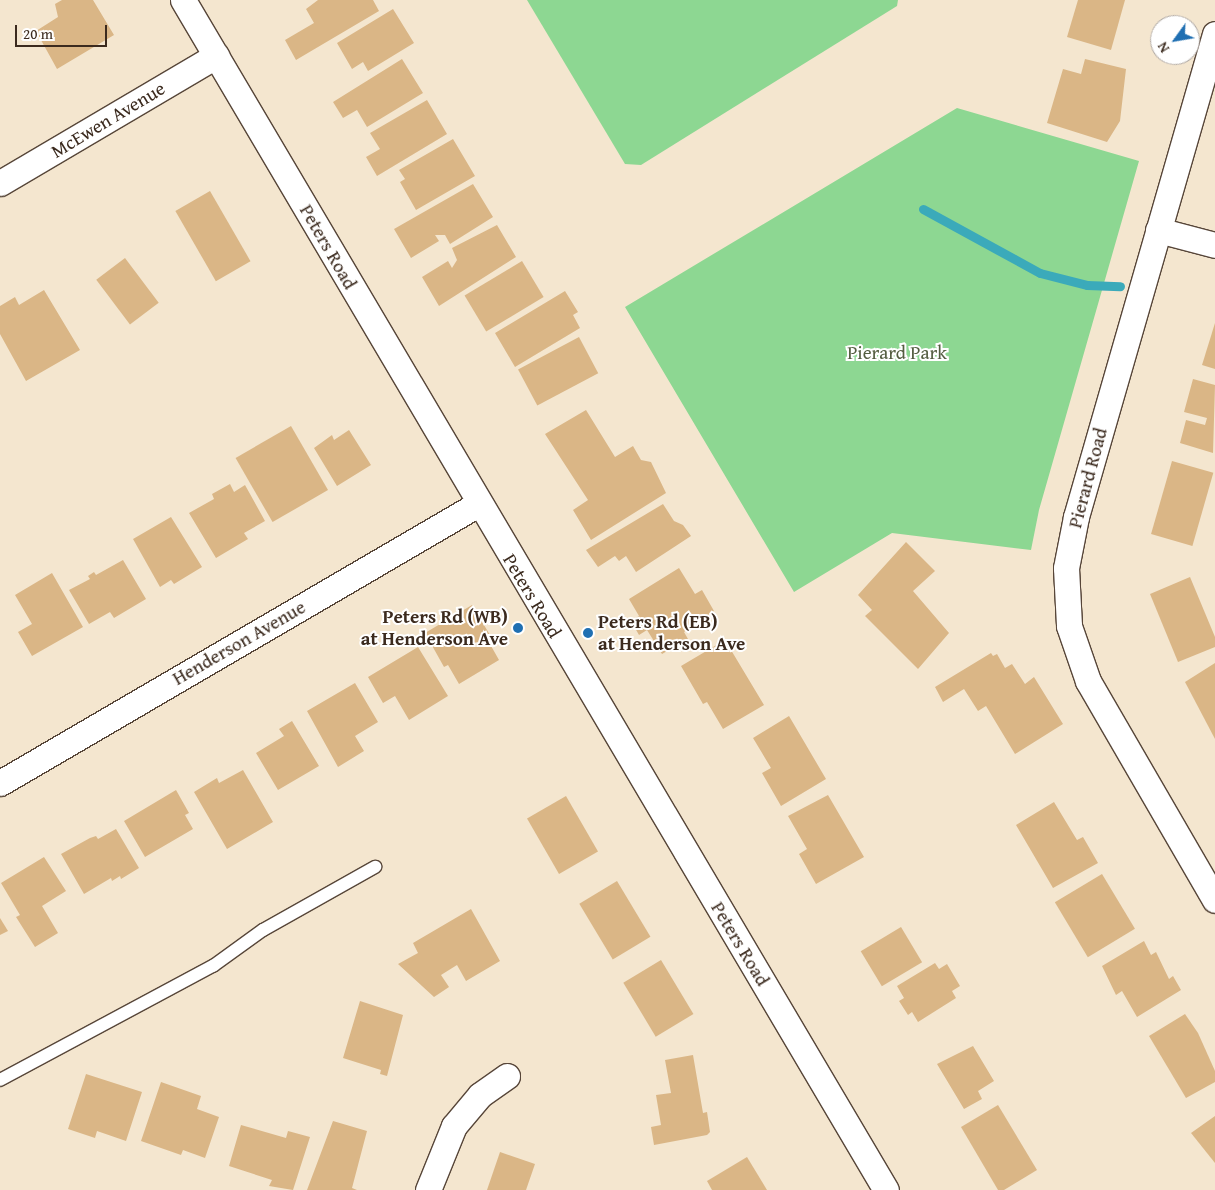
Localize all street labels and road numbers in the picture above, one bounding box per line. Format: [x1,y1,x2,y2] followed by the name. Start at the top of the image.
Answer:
[47,77,169,163] street label: McEwen Avenue
[295,201,361,293] street label: Peters Road
[1064,425,1112,531] street label: Pierard Road
[498,550,566,642] street label: Peters Road
[169,596,309,690] street label: Henderson Avenue
[706,898,774,990] street label: Peters Road

